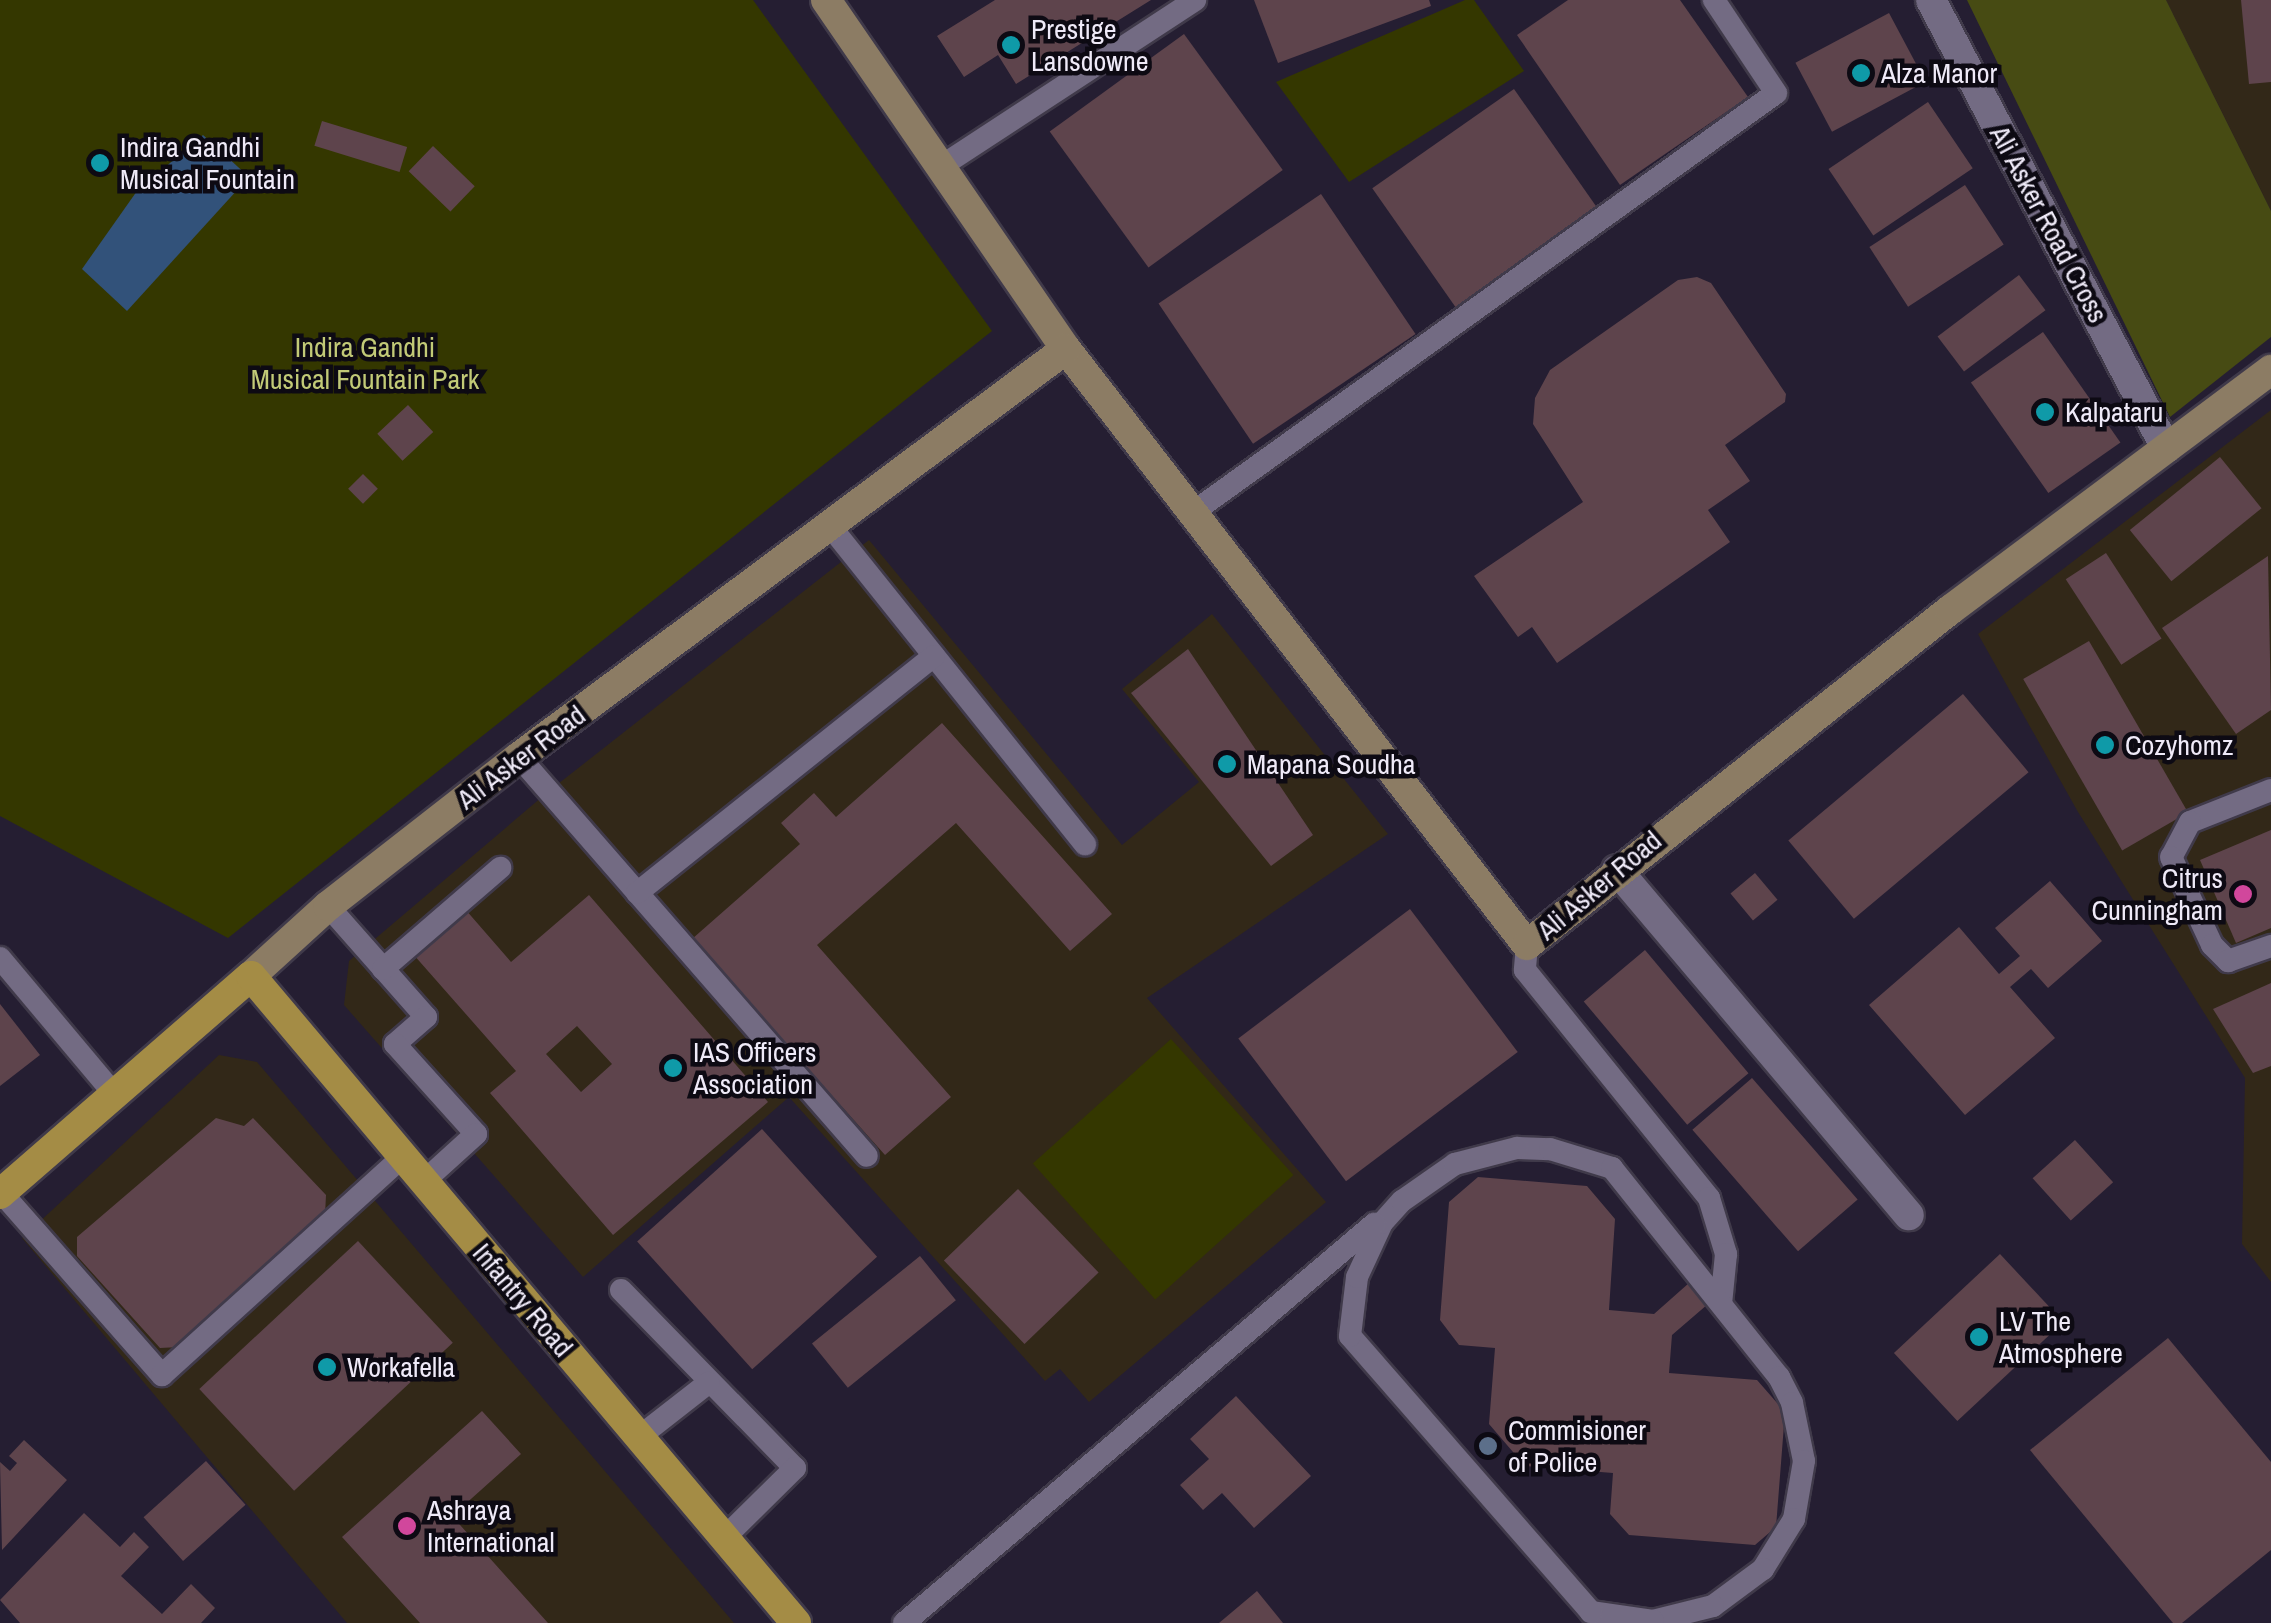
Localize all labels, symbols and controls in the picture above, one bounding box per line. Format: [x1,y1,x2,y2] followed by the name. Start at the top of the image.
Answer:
[1031,12,1148,78] place label: Prestige Lansdowne
[1000,34,1022,56] marker: Prestige Lansdowne
[1881,56,1997,90] place label: Alza Manor
[1850,62,1872,84] marker: Alza Manor
[1983,119,2115,329] street label: Ali Asker Road Cross
[120,130,295,196] place label: Indira Gandhi Musical Fountain
[89,152,111,174] marker: Indira Gandhi Musical Fountain
[251,330,479,396] park label: Indira Gandhi Musical Fountain Park
[2065,395,2163,429] place label: Kalpataru
[2034,401,2056,423] marker: Kalpataru
[450,698,592,816] street label: Ali Asker Road
[2125,728,2233,762] place label: Cozyhomz
[2094,734,2116,756] marker: Cozyhomz
[1247,747,1416,781] place label: Mapana Soudha
[1216,753,1238,775] marker: Mapana Soudha
[1530,823,1668,947] street label: Ali Asker Road
[2092,861,2223,927] place label: Citrus Cunningham
[2232,883,2254,905] marker: Citrus Cunningham
[693,1035,816,1101] place label: IAS Officers Association
[662,1057,684,1079] marker: IAS Officers Association
[466,1236,580,1364] street label: Infantry Road
[1999,1304,2123,1370] place label: LV The Atmosphere
[1968,1326,1990,1348] marker: LV The Atmosphere
[347,1350,455,1384] place label: Workafella
[316,1356,338,1378] marker: Workafella
[1508,1413,1646,1479] place label: Commisioner of Police
[1477,1435,1499,1457] marker: Commisioner of Police
[427,1493,555,1559] place label: Ashraya International
[396,1515,418,1537] marker: Ashraya International

